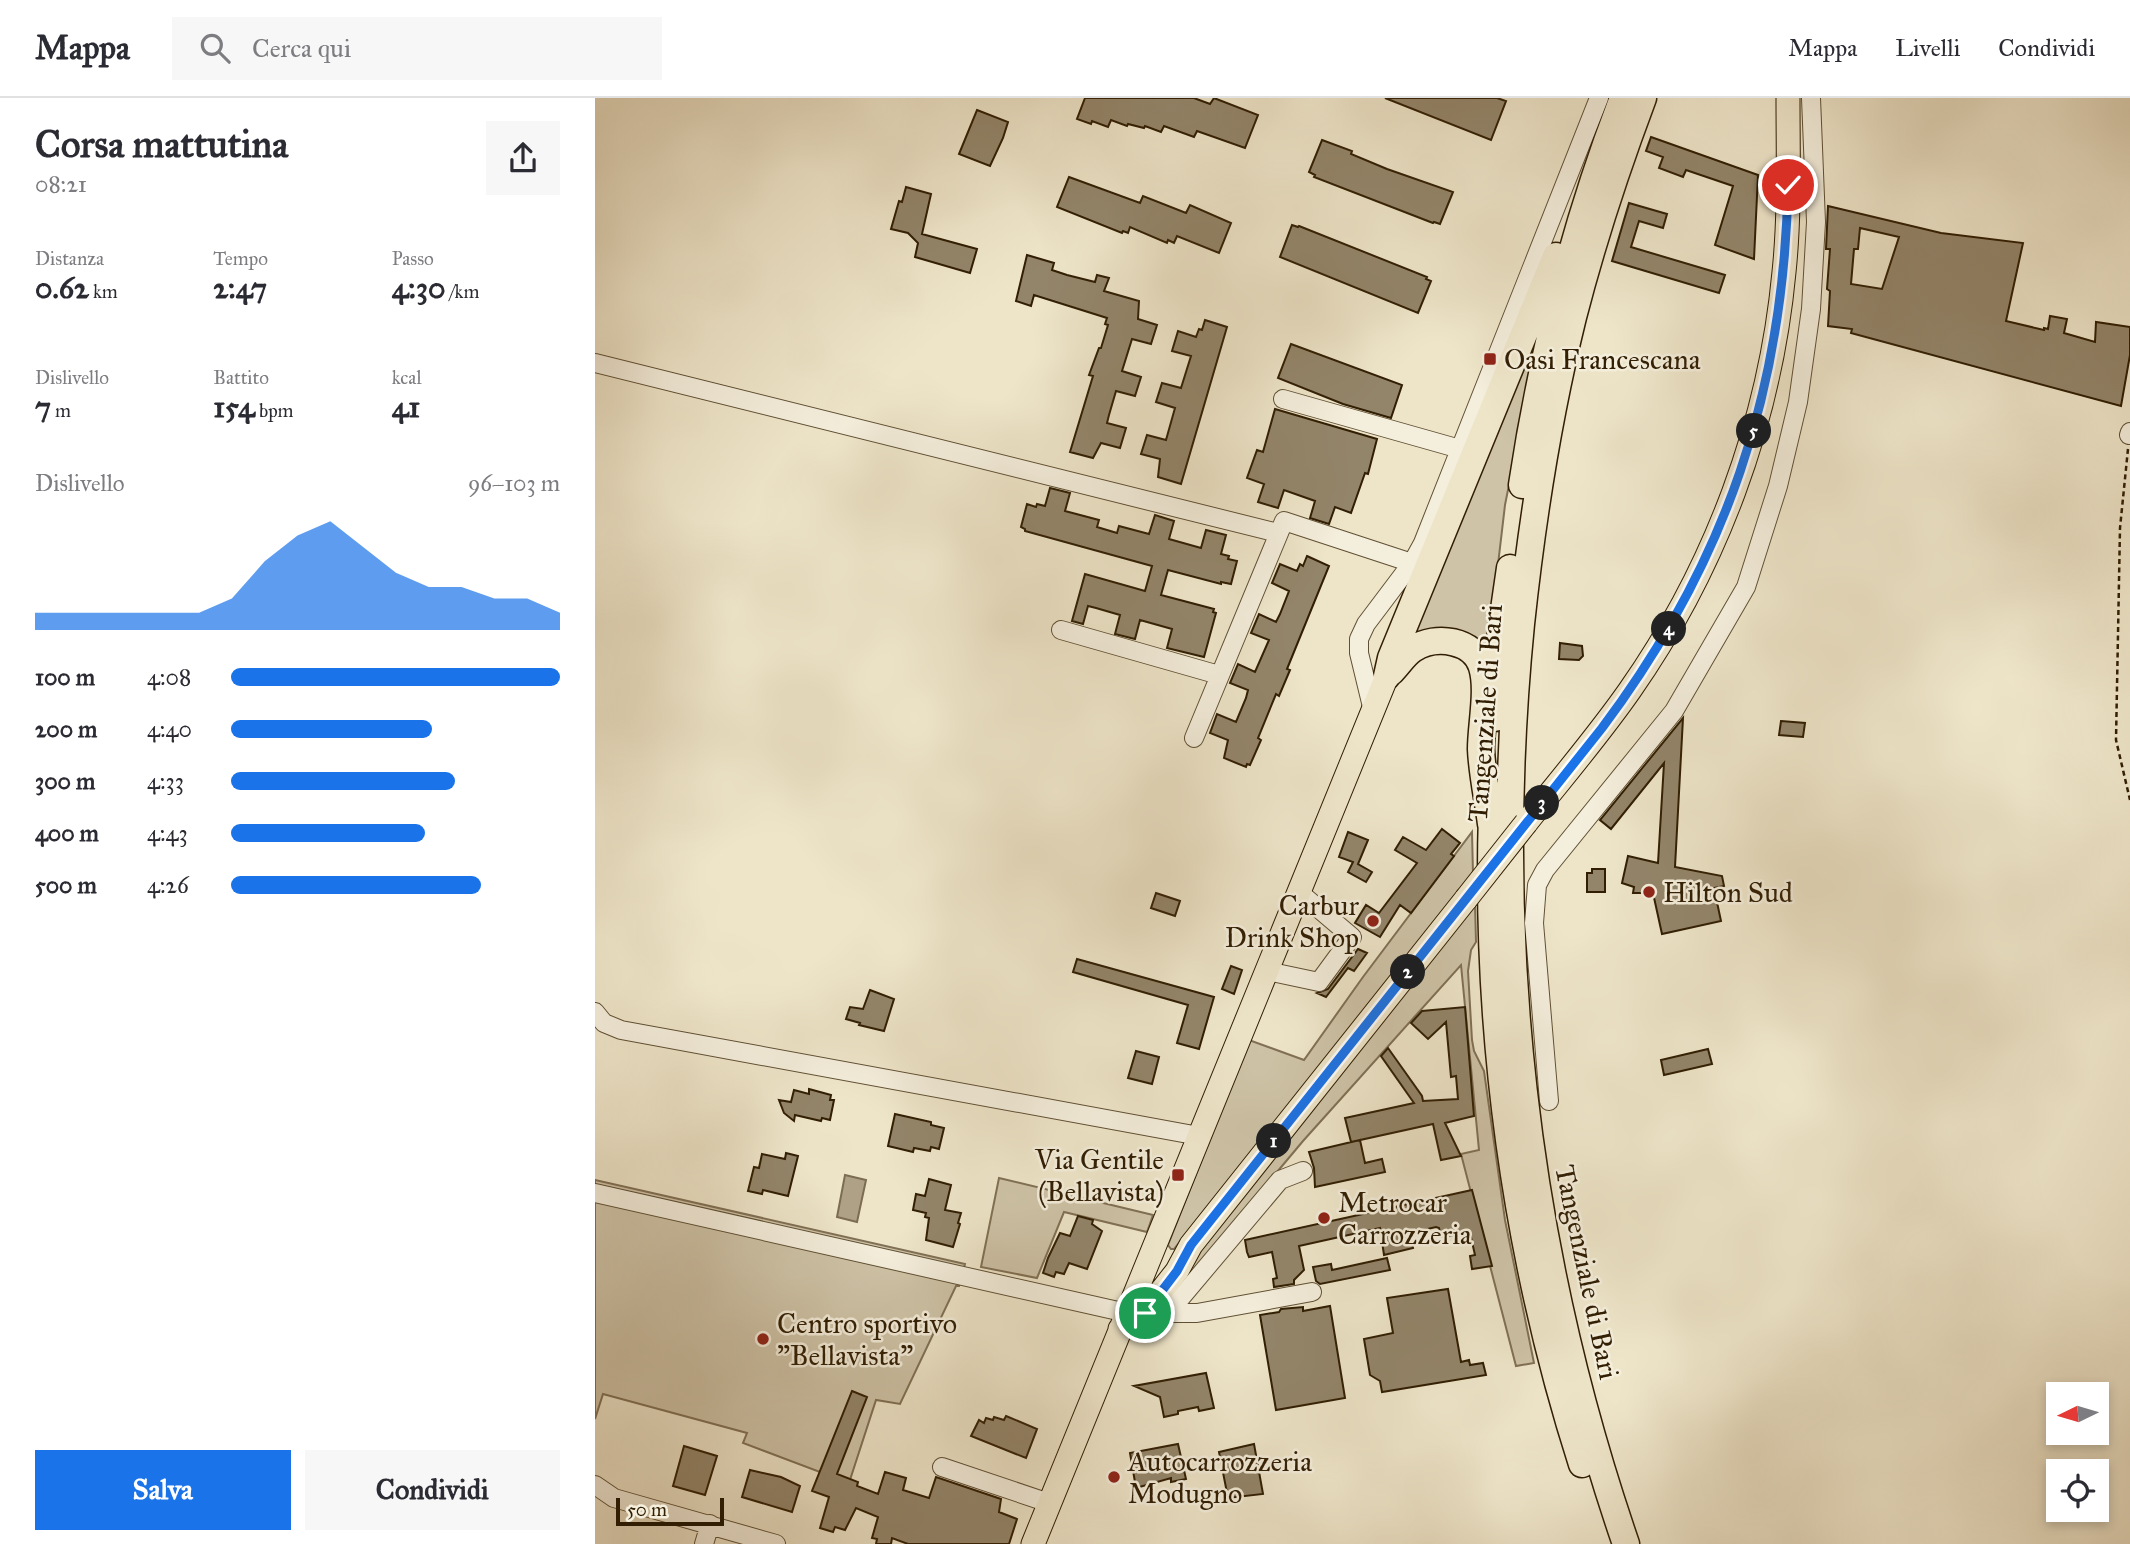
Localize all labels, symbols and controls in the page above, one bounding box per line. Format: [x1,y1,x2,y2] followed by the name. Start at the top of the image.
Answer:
[172,17,662,80] search box
[35,28,130,68] text: Mappa
[196,29,234,67] icon: search
[252,32,351,64] text: Cerca qui
[1788,33,1857,63] text: Mappa
[1895,33,1960,63] text: Livelli
[1998,33,2095,63] text: Condividi
[35,121,288,167] text: Corsa mattutina
[486,121,560,195] button: share
[1758,155,1818,215] pin
[1769,166,1807,204] icon: check
[35,170,87,198] text: 08:21
[35,247,104,270] text: Distanza
[213,247,268,270] text: Tempo
[392,247,434,270] text: Passo
[35,270,89,306] text: 0.62
[213,270,267,306] text: 2:47
[392,270,445,306] text: 4:30
[89,280,118,303] text: km
[445,280,479,303] text: /km
[1504,342,1701,377] place label: Oasi Francescana
[1482,351,1498,367] marker: Oasi Francescana
[35,366,109,389] text: Dislivello
[213,366,269,389] text: Battito
[392,366,422,389] text: kcal
[35,389,51,425] text: 7
[213,389,255,425] text: 154
[392,389,420,425] text: 41
[51,399,71,422] text: m
[255,399,294,422] text: bpm
[1737,414,1771,448] pin: 5
[1749,419,1758,442] text: 5
[35,469,125,497] text: Dislivello
[468,469,560,497] text: 96–103 m
[1460,603,1510,823] street label: Tangenziale di Bari
[1651,612,1687,646] pin: 4
[1663,617,1674,640] text: 4
[35,663,95,691] text: 100 m
[147,663,191,691] text: 4:08
[35,715,97,743] text: 200 m
[147,715,192,743] text: 4:40
[35,767,95,795] text: 300 m
[147,767,184,795] text: 4:33
[1525,786,1559,820] pin: 3
[1538,791,1545,814] text: 3
[35,819,99,847] text: 400 m
[147,819,188,847] text: 4:43
[35,871,97,899] text: 500 m
[147,871,189,899] text: 4:26
[1663,875,1793,910] place label: Hilton Sud
[1641,884,1657,900] marker: Hilton Sud
[1225,888,1359,955] place label: Carbur Drink Shop
[1365,913,1381,929] marker: Carbur Drink Shop
[1391,954,1425,990] pin: 2
[1403,960,1412,983] text: 2
[1257,1124,1291,1158] pin: 1
[1270,1129,1277,1152] text: 1
[1034,1142,1164,1209] place label: Via Gentile (Bellavista)
[1547,1162,1627,1383] street label: Tangenziale di Bari
[1170,1167,1186,1183] marker: Via Gentile (Bellavista)
[1338,1185,1472,1252] place label: Metrocar Carrozzeria
[1316,1210,1332,1226] marker: Metrocar Carrozzeria
[1115,1283,1175,1343] pin
[1126,1294,1164,1332] icon: arrive
[777,1306,957,1373] place label: Centro sportivo "Bellavista"
[755,1331,771,1347] marker: Centro sportivo "Bellavista"
[2046,1382,2109,1446] north arrow
[2046,1382,2109,1522] map controls
[1127,1444,1312,1511] place label: Autocarrozzeria Modugno
[35,1450,291,1530] button: Salva
[305,1450,560,1530] button: Condividi
[2046,1459,2109,1522] button: locate
[1106,1469,1122,1485] marker: Autocarrozzeria Modugno
[616,1495,725,1527] scale bar
[627,1498,667,1521] text: 50 m

